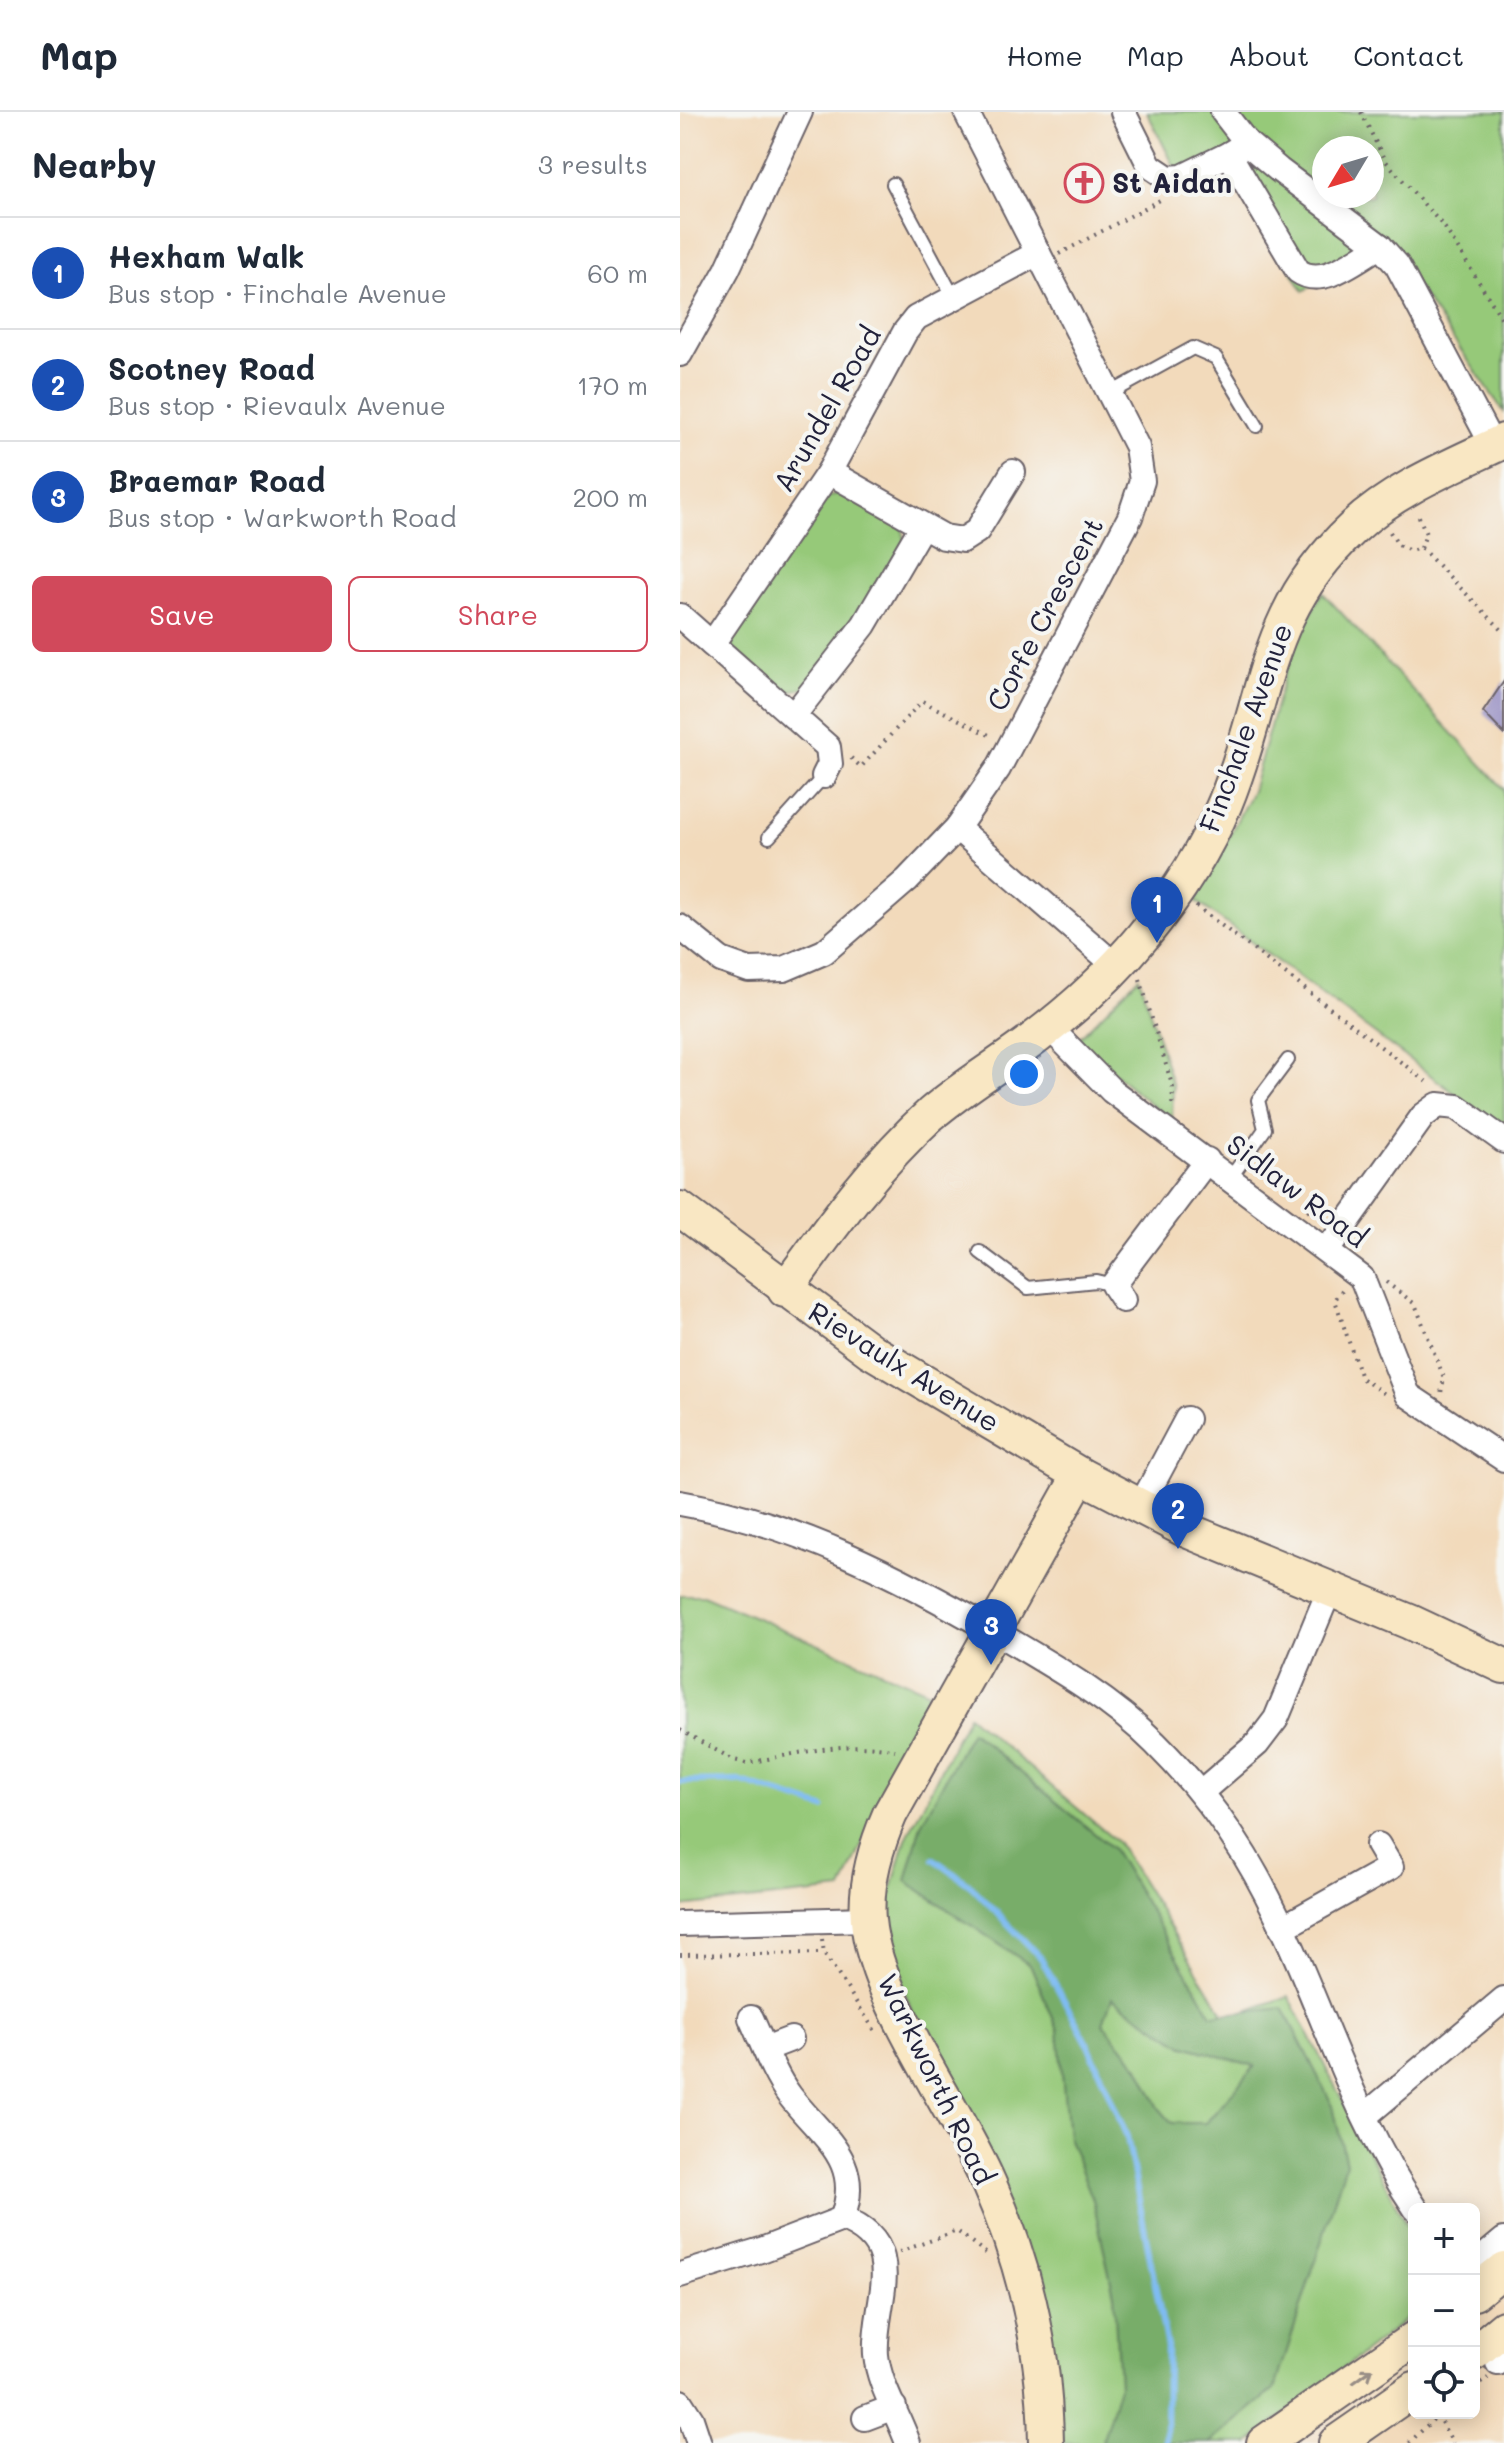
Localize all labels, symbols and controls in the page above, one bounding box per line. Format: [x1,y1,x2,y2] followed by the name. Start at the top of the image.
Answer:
[40,30,118,80] text: Map
[1007,37,1083,73] text: Home
[1127,37,1184,73] text: Map
[1228,37,1309,73] text: About
[1353,37,1464,73] text: Contact
[1312,136,1384,208] north arrow
[32,142,157,187] text: Nearby
[538,147,648,181] text: 3 results
[1063,162,1105,204] church icon: St Aidan
[1112,164,1232,200] place label: St Aidan
[108,236,305,276] text: Hexham Walk
[52,256,64,290] text: 1
[587,256,648,290] text: 60 m
[108,276,447,310] text: Bus stop · Finchale Avenue
[764,319,888,498] street label: Arundel Road
[108,348,315,388] text: Scotney Road
[51,368,65,402] text: 2
[577,368,648,402] text: 170 m
[108,388,446,422] text: Bus stop · Rievaulx Avenue
[108,460,325,500] text: Braemar Road
[50,480,66,514] text: 3
[572,480,648,514] text: 200 m
[108,500,457,534] text: Bus stop · Warkworth Road
[978,510,1110,717] street label: Corfe Crescent
[32,576,332,652] button: Save
[348,576,648,652] button: Share
[1191,618,1300,837] street label: Finchale Avenue
[1131,877,1183,943] pin: 1
[1004,1054,1044,1094] your location
[1220,1126,1375,1255] street label: Sidlaw Road
[802,1293,1007,1439] street label: Rievaulx Avenue
[1152,1483,1204,1549] pin: 2
[965,1599,1017,1665] pin: 3
[870,1967,1004,2190] street label: Warkworth Road
[1408,2203,1480,2419] map controls
[1408,2203,1480,2275] button: +
[1408,2275,1480,2347] button: −
[1408,2347,1480,2419] button: locate
[1351,2368,1373,2384] one-way arrow

